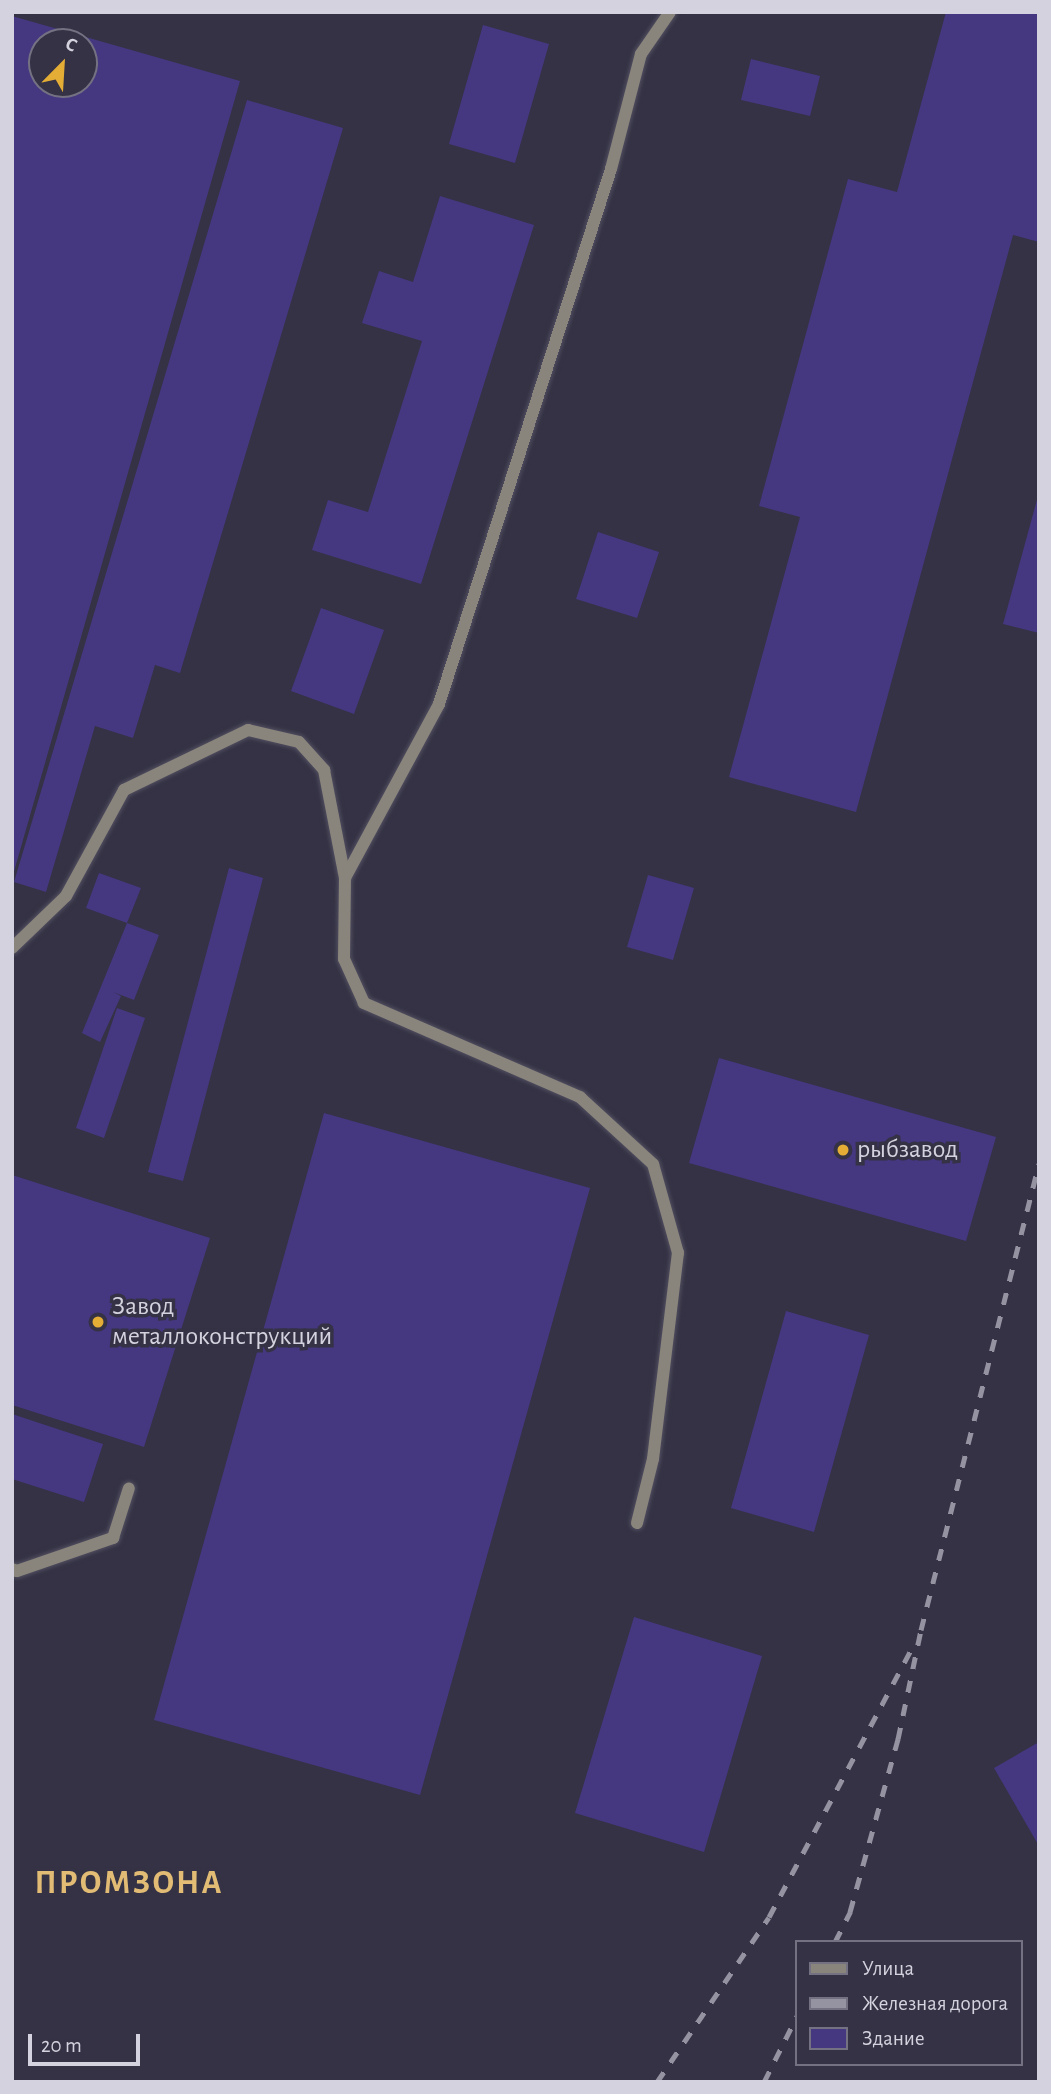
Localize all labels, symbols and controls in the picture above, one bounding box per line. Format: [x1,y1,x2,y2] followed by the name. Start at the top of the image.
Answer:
[28,28,98,98] north arrow
[62,34,80,56] text: С
[857,1134,958,1166] place label: рыбзавод
[835,1142,851,1158] marker: рыбзавод
[112,1291,332,1352] place label: Завод металлоконструкций
[90,1314,106,1330] marker: Завод металлоконструкций
[36,1864,222,1904] district label: ПРОМЗОНА
[796,1940,1023,2066] legend
[862,1958,914,1979] text: Улица
[862,1993,1008,2014] text: Железная дорога
[32,2021,144,2064] scale bar
[862,2028,925,2049] text: Здание
[41,2035,82,2056] text: 20 m

